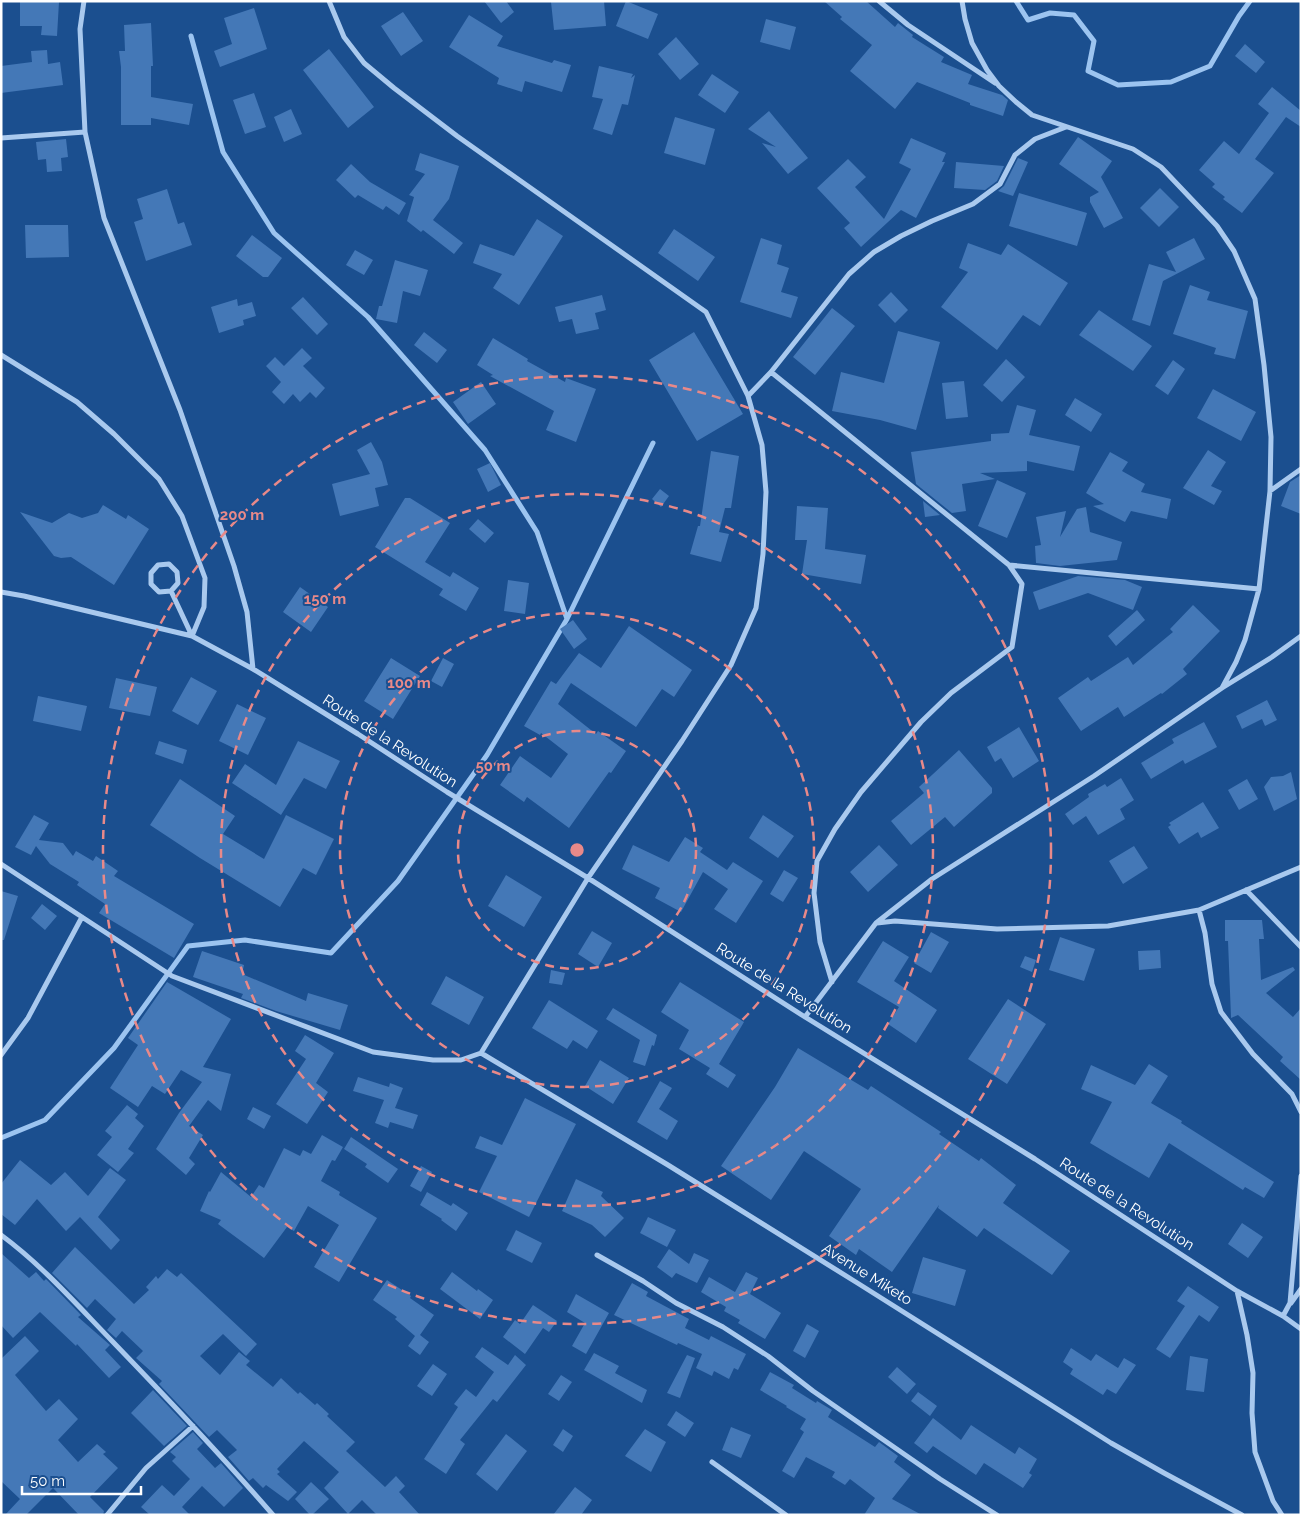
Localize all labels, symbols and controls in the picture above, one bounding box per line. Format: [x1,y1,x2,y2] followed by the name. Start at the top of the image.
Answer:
[220,506,264,524] text: 200 m
[304,590,346,608] text: 150 m
[387,674,431,692] text: 100 m
[319,691,461,791] street label: Route de la Revolution
[475,757,511,775] text: 50 m
[568,841,586,859] centre of rings
[713,939,855,1037] street label: Route de la Revolution
[1056,1154,1198,1254] street label: Route de la Revolution
[819,1239,916,1309] street label: Avenue Miketo
[22,1464,141,1496] scale bar
[30,1472,65,1490] text: 50 m

